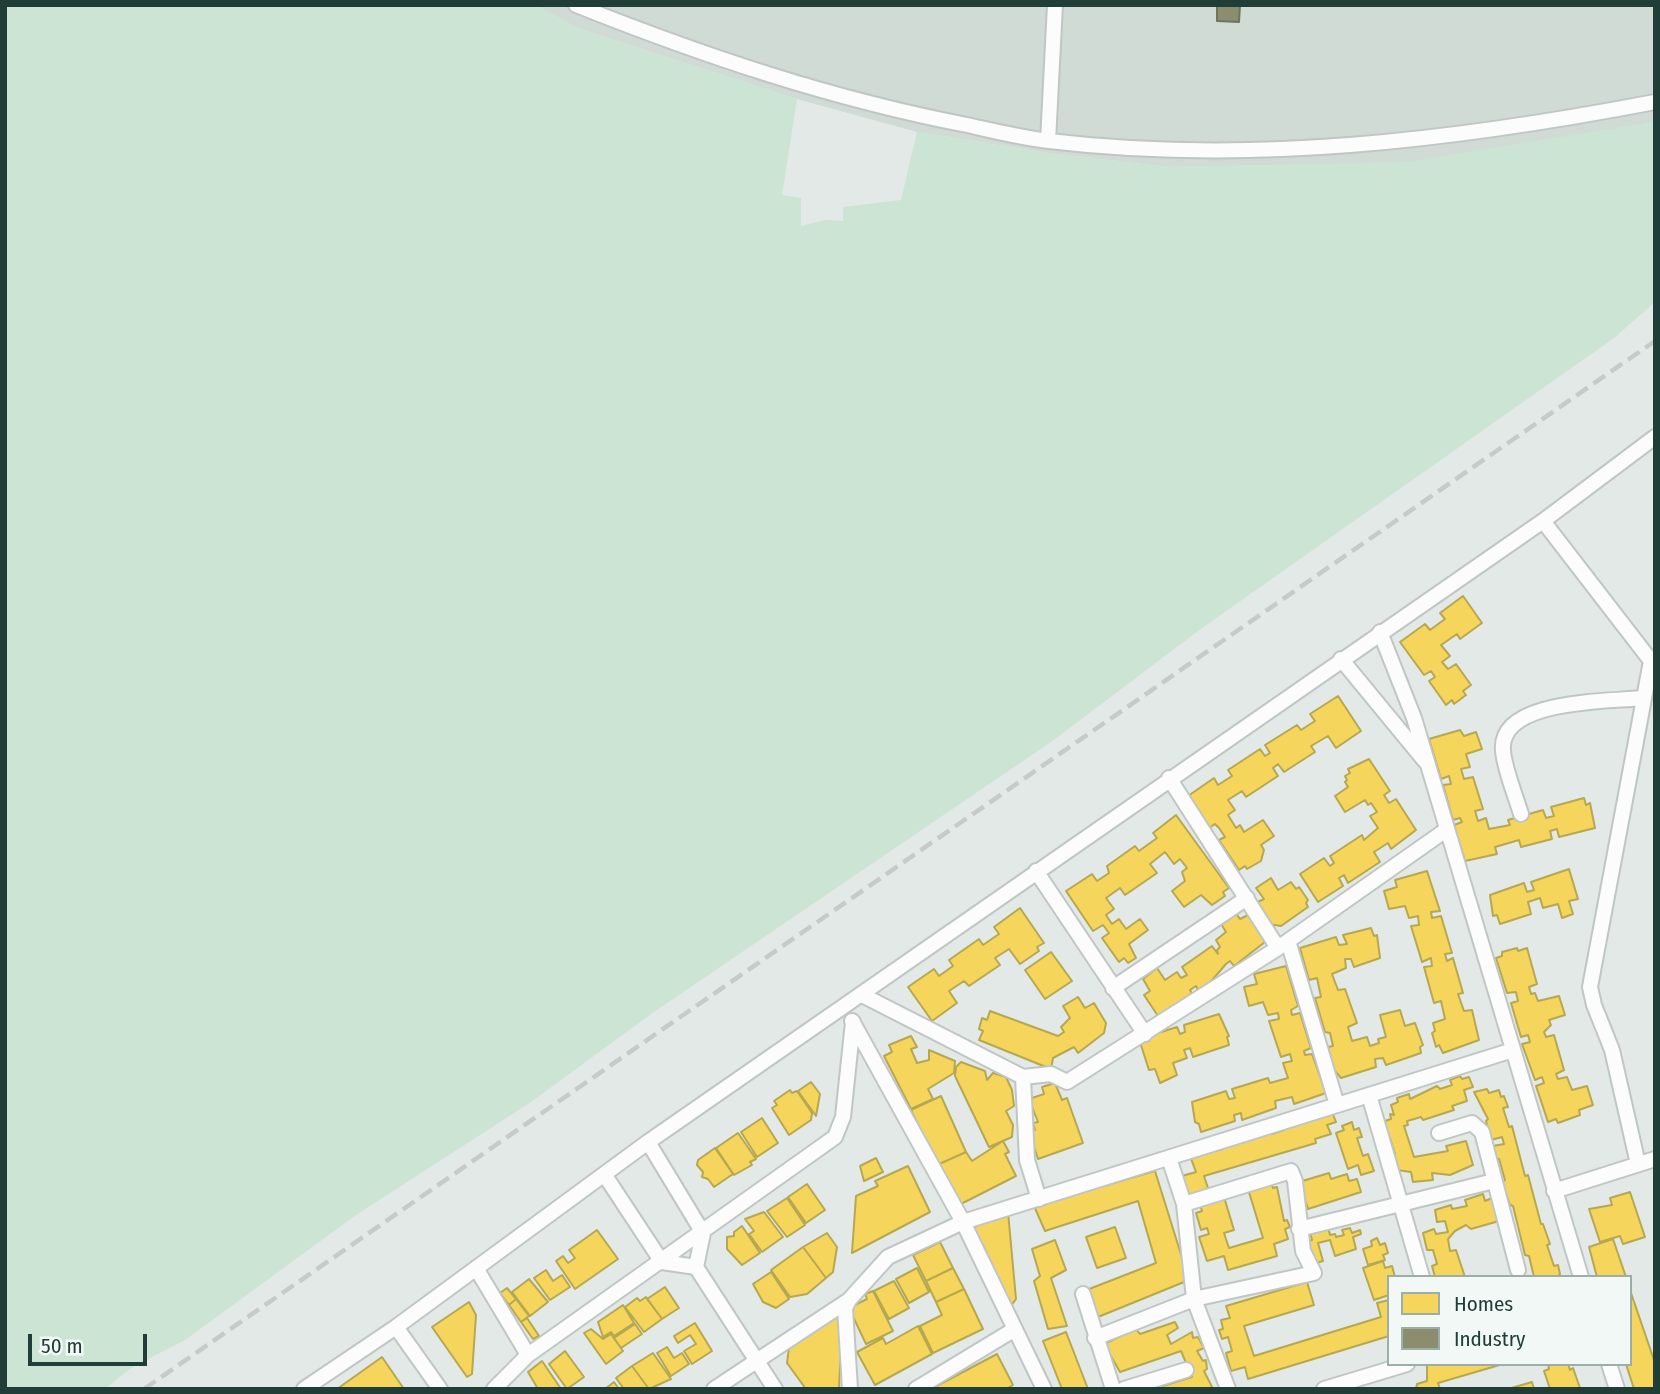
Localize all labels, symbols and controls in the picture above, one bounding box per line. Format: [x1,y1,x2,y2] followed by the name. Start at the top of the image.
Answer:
[1387,1275,1632,1366] legend
[1454,1291,1513,1317] text: Homes
[32,1320,150,1364] scale bar
[1454,1326,1525,1352] text: Industry
[41,1333,83,1359] text: 50 m

